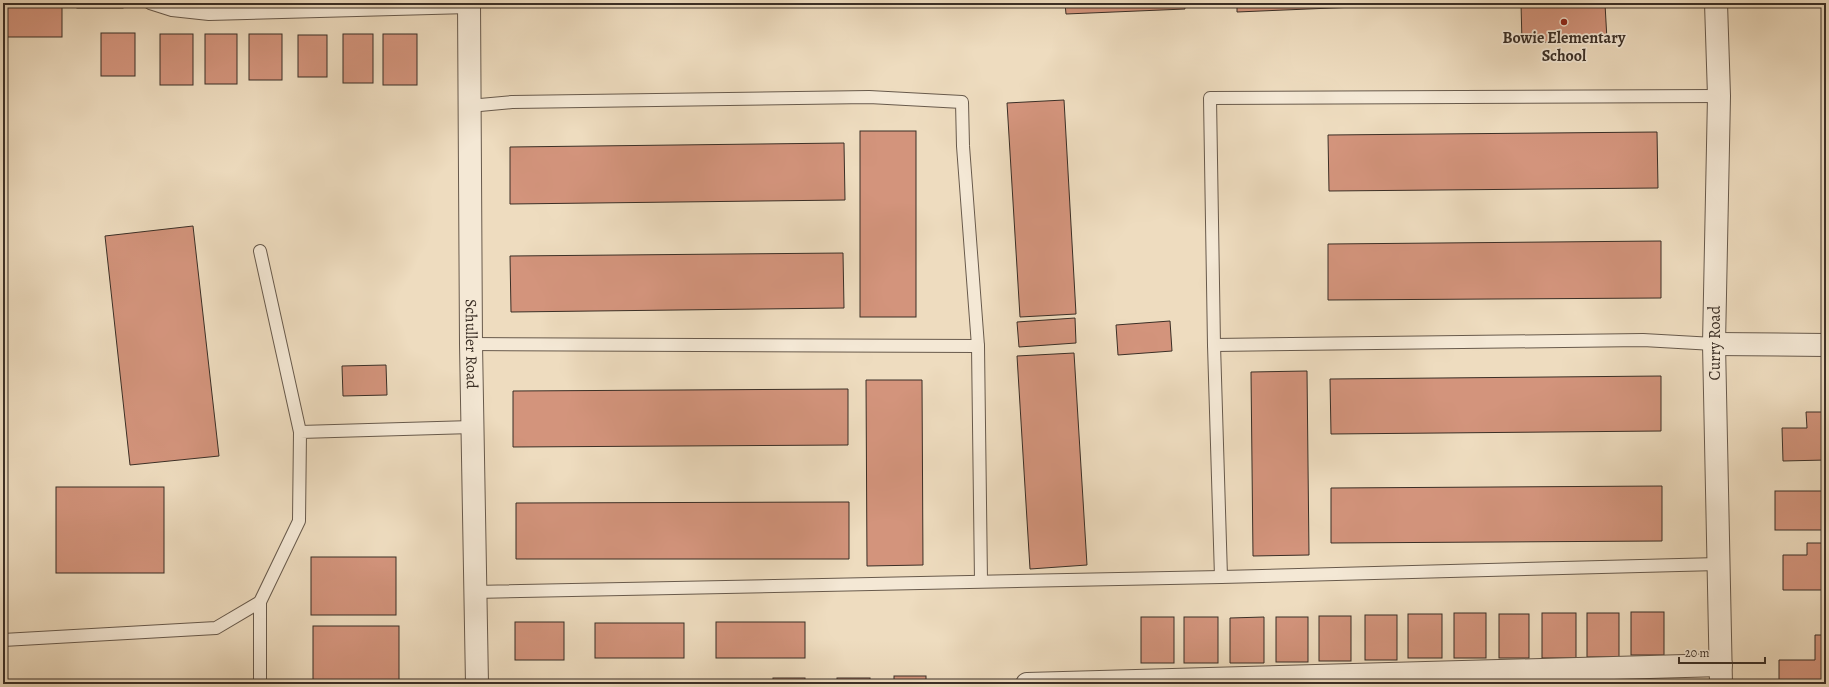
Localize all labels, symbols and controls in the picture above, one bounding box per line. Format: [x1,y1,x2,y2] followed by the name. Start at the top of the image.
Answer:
[1559,17,1569,27] marker: Bowie Elementary School
[1503,27,1626,67] place label: Bowie Elementary School
[460,299,483,389] street label: Schuller Road
[1704,305,1726,380] street label: Curry Road
[1679,639,1765,665] scale bar
[1685,645,1709,661] text: 20 m

